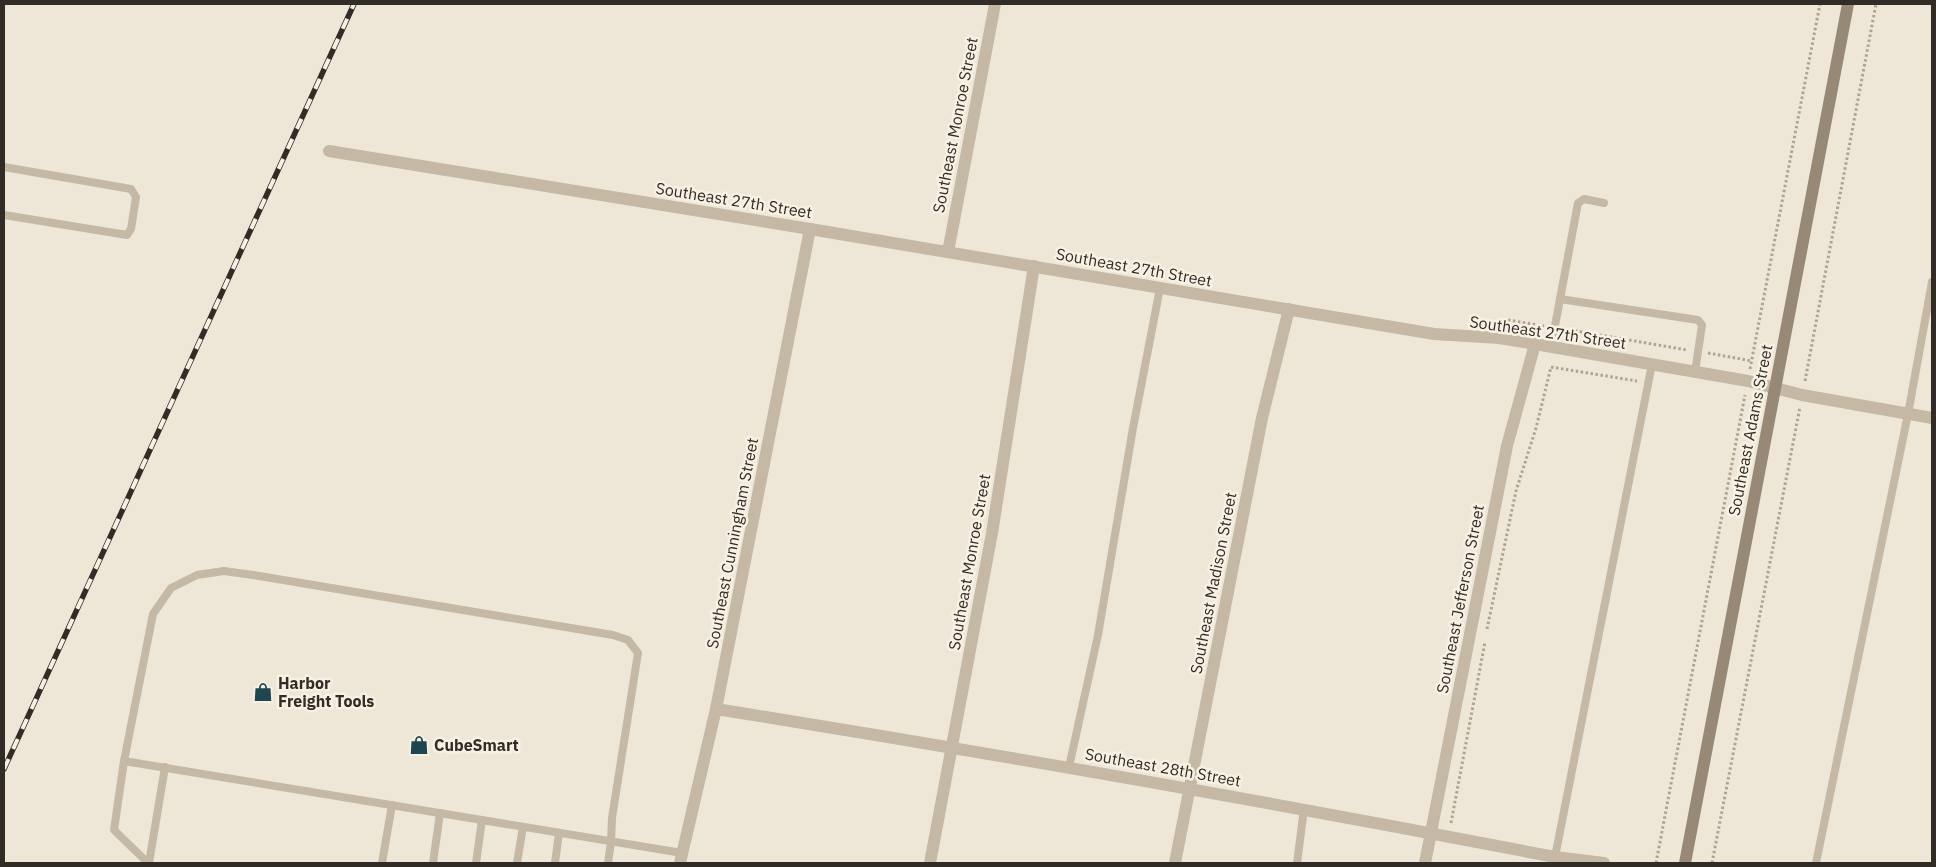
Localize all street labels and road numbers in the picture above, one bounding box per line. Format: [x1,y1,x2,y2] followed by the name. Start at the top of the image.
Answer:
[928,35,982,215] street label: Southeast Monroe Street
[654,178,814,222] street label: Southeast 27th Street
[1054,243,1214,291] street label: Southeast 27th Street
[1468,311,1628,353] street label: Southeast 27th Street
[1724,343,1776,517] street label: Southeast Adams Street
[702,436,762,650] street label: Southeast Cunningham Street
[944,472,994,652] street label: Southeast Monroe Street
[1186,490,1240,676] street label: Southeast Madison Street
[1432,503,1488,695] street label: Southeast Jefferson Street
[1083,743,1243,791] street label: Southeast 28th Street

